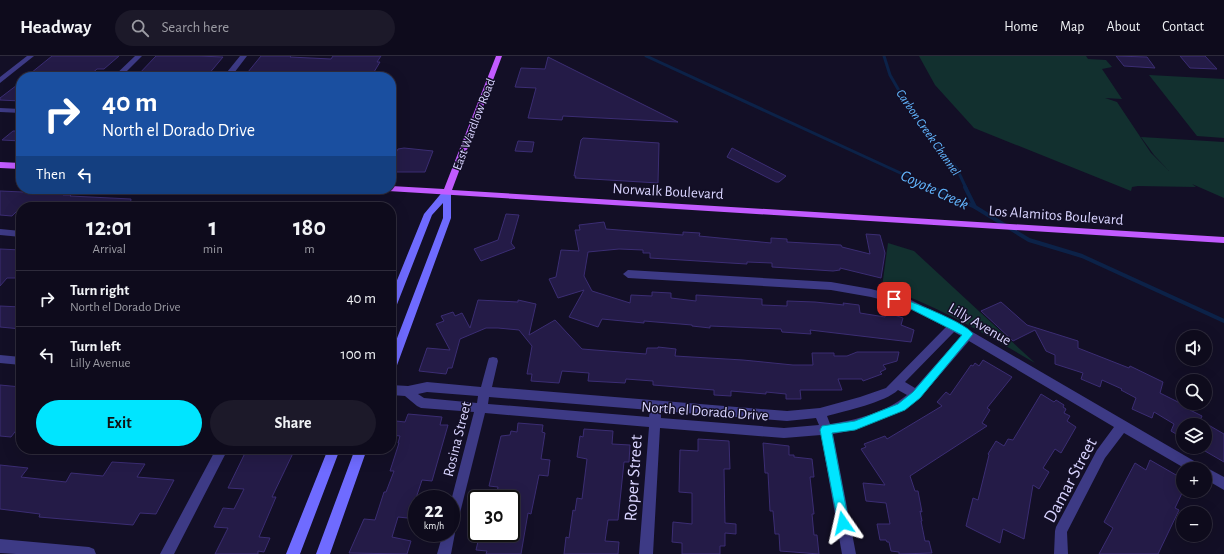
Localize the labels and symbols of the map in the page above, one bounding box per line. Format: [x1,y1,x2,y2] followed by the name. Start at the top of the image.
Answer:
[451,77,498,172] street label: East Wardlow Road
[893,87,962,178] water label: Carbon Creek Channel
[898,167,971,213] water label: Coyote Creek
[612,181,724,202] street label: Norwalk Boulevard
[988,203,1124,228] street label: Los Alamitos Boulevard
[877,282,911,316] pin
[946,300,1014,348] street label: Lilly Avenue
[441,400,474,478] street label: Rosina Street
[641,400,769,423] street label: North el Dorado Drive
[622,434,646,522] street label: Roper Street
[1041,435,1101,526] street label: Damar Street
[468,490,520,542] speed limit sign: 30
[822,502,864,544] position arrow

